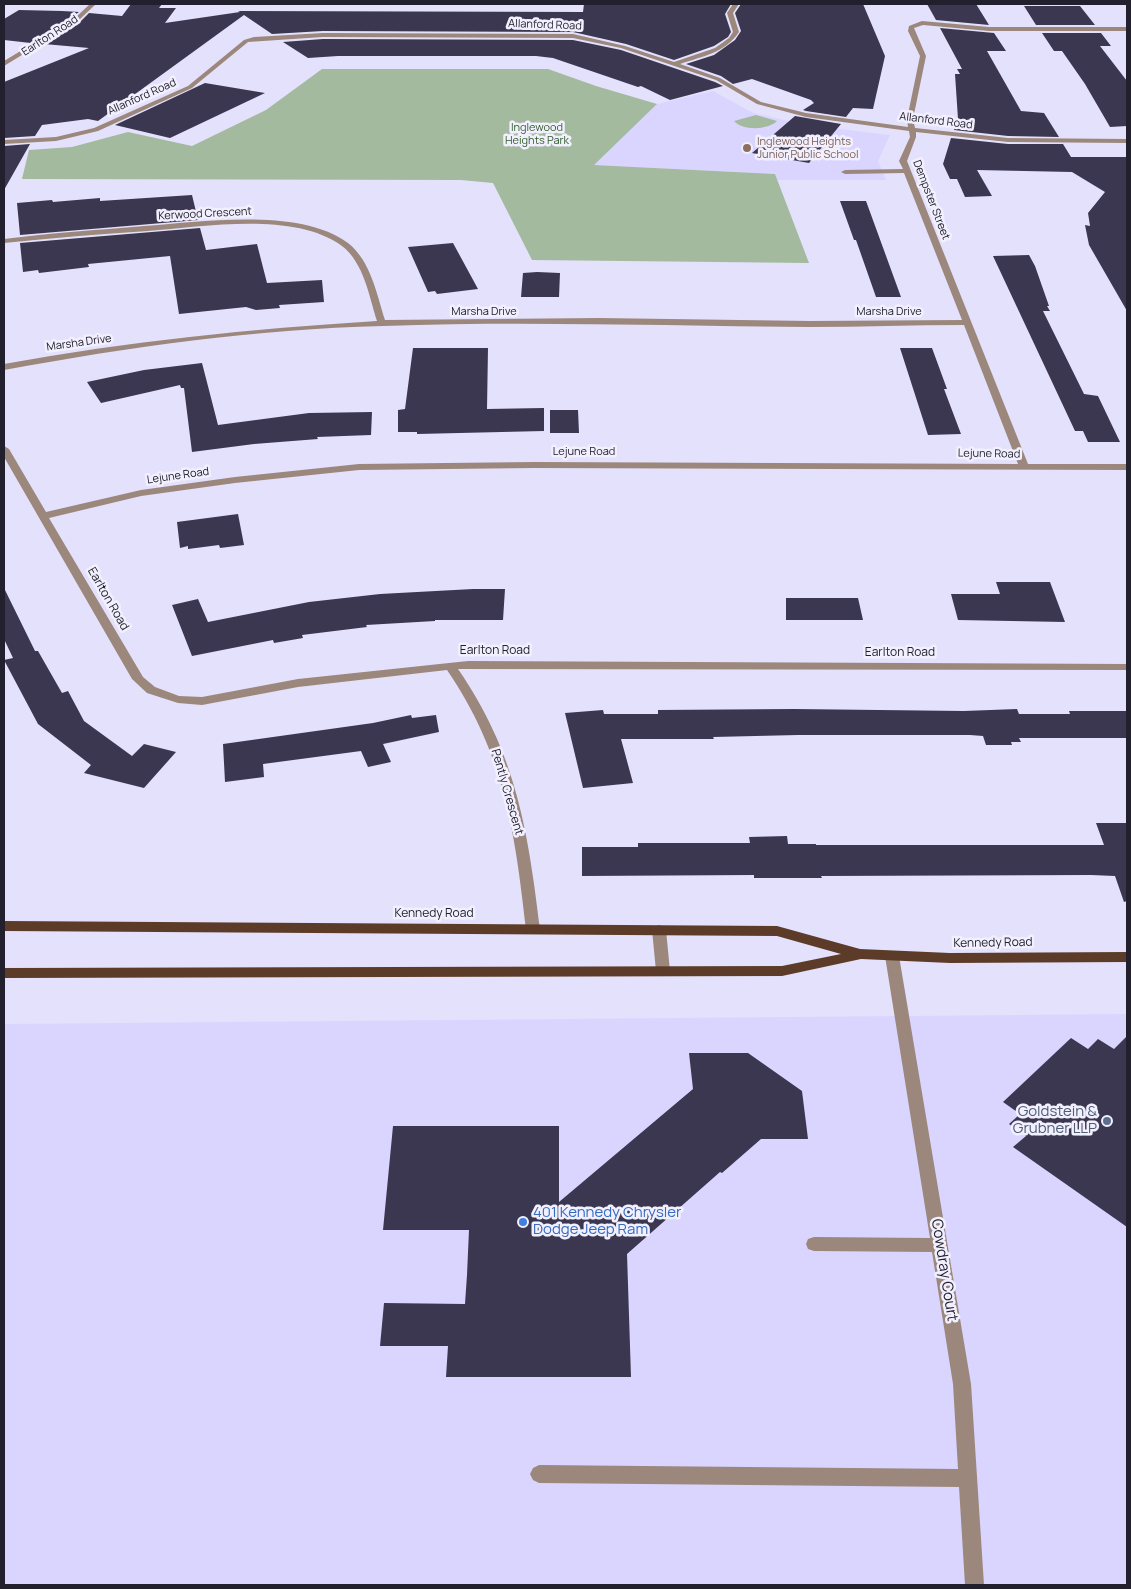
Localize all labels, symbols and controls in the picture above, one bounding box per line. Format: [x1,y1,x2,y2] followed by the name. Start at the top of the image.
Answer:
[19,13,81,59] street label: Earlton Road
[508,17,582,33] street label: Allanford Road
[106,76,178,118] street label: Allanford Road
[899,110,973,132] street label: Allanford Road
[505,121,569,147] park label: Inglewood Heights Park
[757,135,859,161] place label: Inglewood Heights Junior Public School
[741,142,753,154] marker: Inglewood Heights Junior Public School
[910,158,952,242] street label: Dempster Street
[158,205,252,223] street label: Kerwood Crescent
[451,305,517,319] street label: Marsha Drive
[856,305,922,319] street label: Marsha Drive
[46,332,112,354] street label: Marsha Drive
[553,445,615,459] street label: Lejune Road
[958,447,1020,461] street label: Lejune Road
[146,465,210,487] street label: Lejune Road
[84,565,132,633] street label: Earlton Road
[460,644,530,658] street label: Earlton Road
[865,646,935,660] street label: Earlton Road
[488,747,526,837] street label: Pently Crescent
[395,907,473,921] street label: Kennedy Road
[953,935,1033,951] street label: Kennedy Road
[1013,1103,1097,1138] place label: Goldstein & Grubner LLP
[1101,1115,1113,1127] marker: Goldstein & Grubner LLP
[533,1204,681,1239] place label: 401 Kennedy Chrysler Dodge Jeep Ram
[517,1216,529,1228] marker: 401 Kennedy Chrysler Dodge Jeep Ram
[927,1218,961,1322] street label: Cowdray Court

